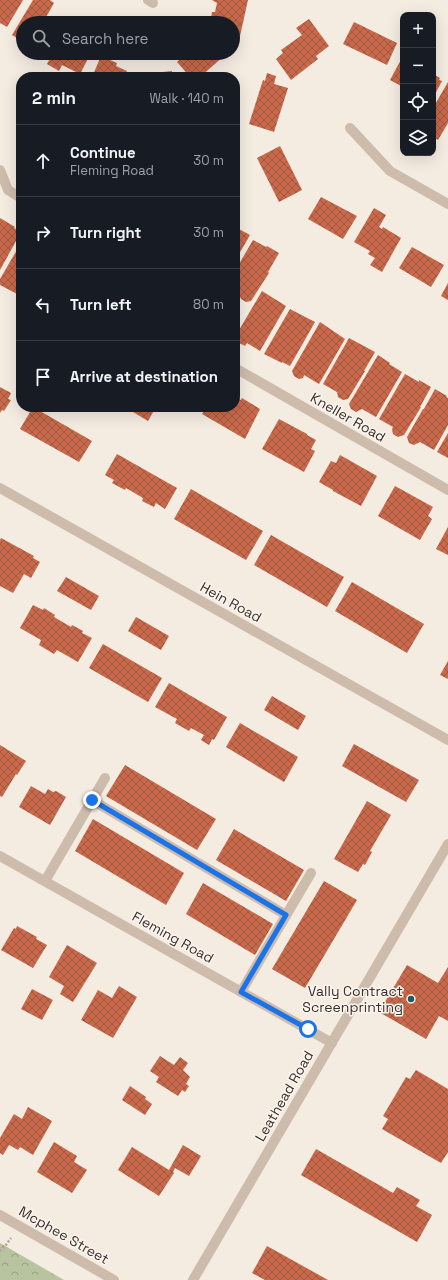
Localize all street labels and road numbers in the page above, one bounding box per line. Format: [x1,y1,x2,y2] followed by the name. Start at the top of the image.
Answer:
[307,388,389,446] street label: Kneller Road
[197,578,265,626] street label: Hein Road
[129,907,217,967] street label: Fleming Road
[251,1047,317,1145] street label: Leathead Road
[16,1202,112,1268] street label: Mcphee Street

